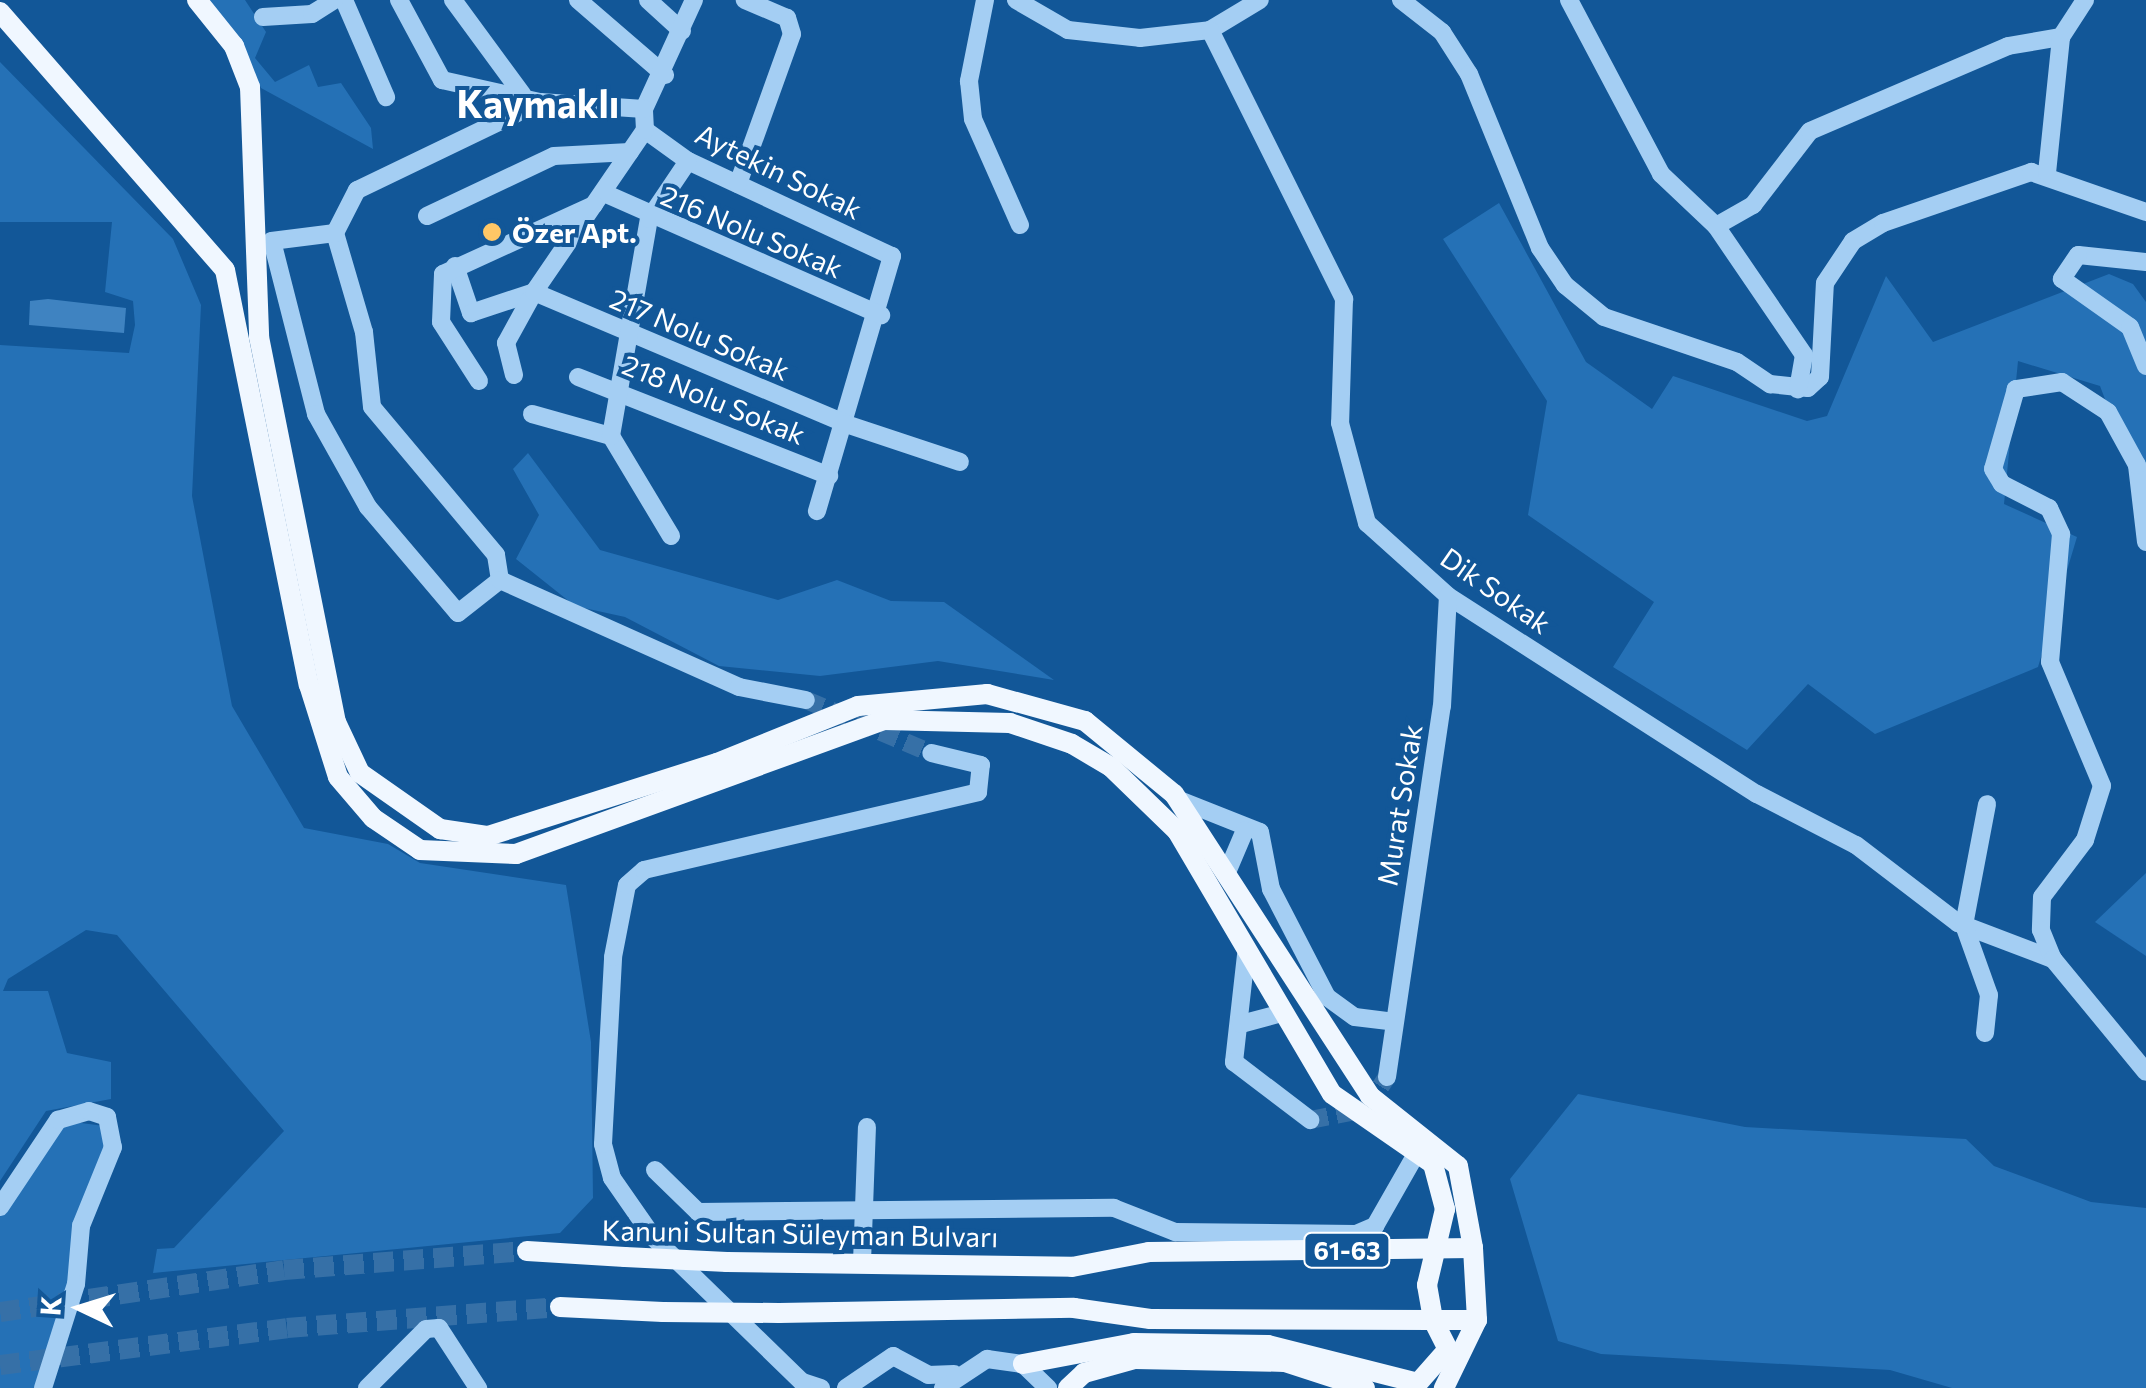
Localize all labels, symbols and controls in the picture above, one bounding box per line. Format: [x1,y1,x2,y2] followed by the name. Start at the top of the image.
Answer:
[457,80,619,126] district label: Kaymaklı
[690,116,868,226] street label: Aytekin Sokak
[656,178,848,284] street label: 216 Nolu Sokak
[512,215,637,249] place label: Özer Apt.
[481,221,503,243] marker: Özer Apt.
[605,281,795,387] street label: 217 Nolu Sokak
[618,347,810,451] street label: 218 Nolu Sokak
[1435,540,1557,640] street label: Dik Sokak
[1370,722,1428,888] street label: Murat Sokak
[601,1213,999,1253] street label: Kanuni Sultan Süleyman Bulvarı
[1302,1230,1392,1270] road number: 61-63
[30,1258,130,1358] north arrow
[32,1295,68,1317] text: K

